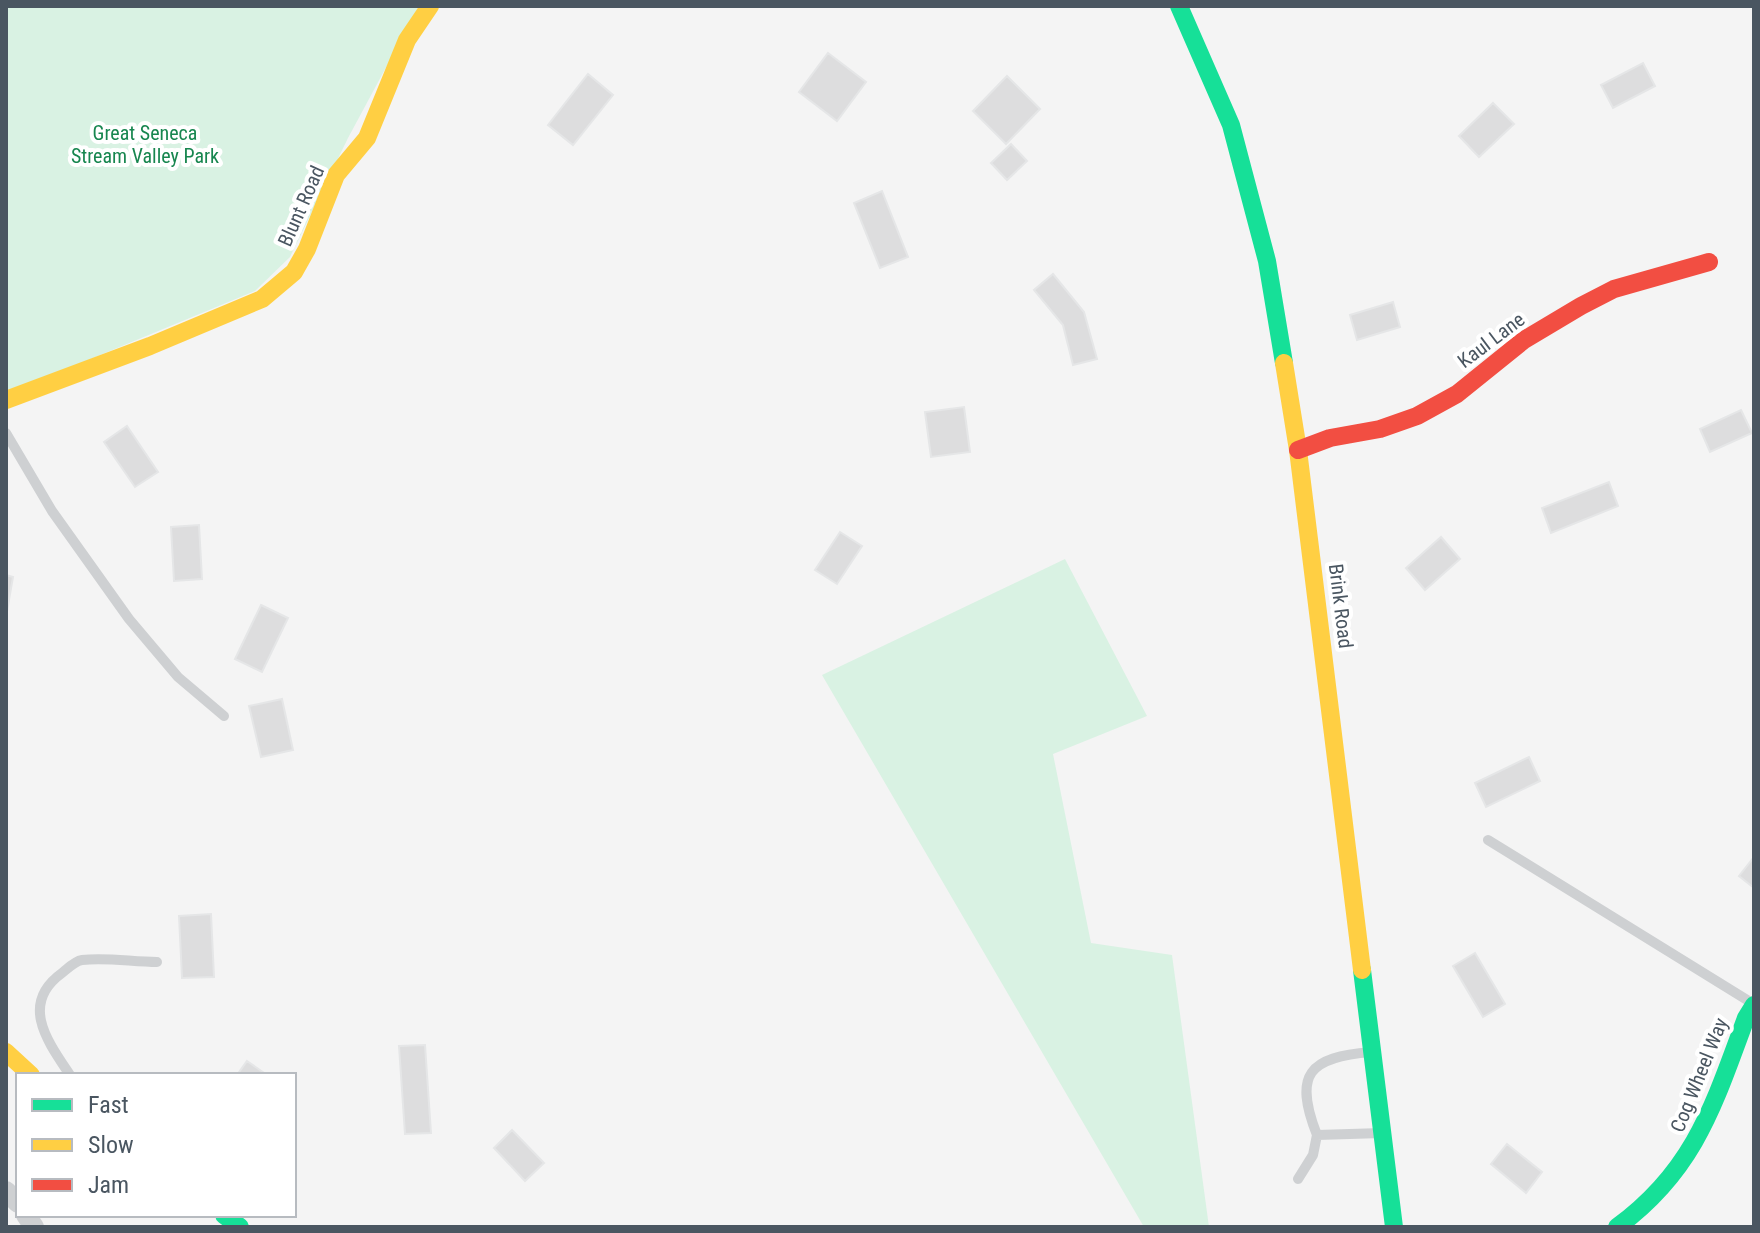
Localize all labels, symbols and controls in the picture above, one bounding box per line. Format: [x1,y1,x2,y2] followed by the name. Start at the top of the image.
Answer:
[71,121,219,168] park label: Great Seneca Stream Valley Park
[273,162,329,250] street label: Blunt Road
[1453,307,1529,373] street label: Kaul Lane
[1324,562,1358,650] street label: Brink Road
[1665,1014,1733,1136] street label: Cog Wheel Way
[16,1073,296,1217] legend
[88,1091,129,1119] text: Fast
[88,1131,134,1159] text: Slow
[88,1171,129,1199] text: Jam

